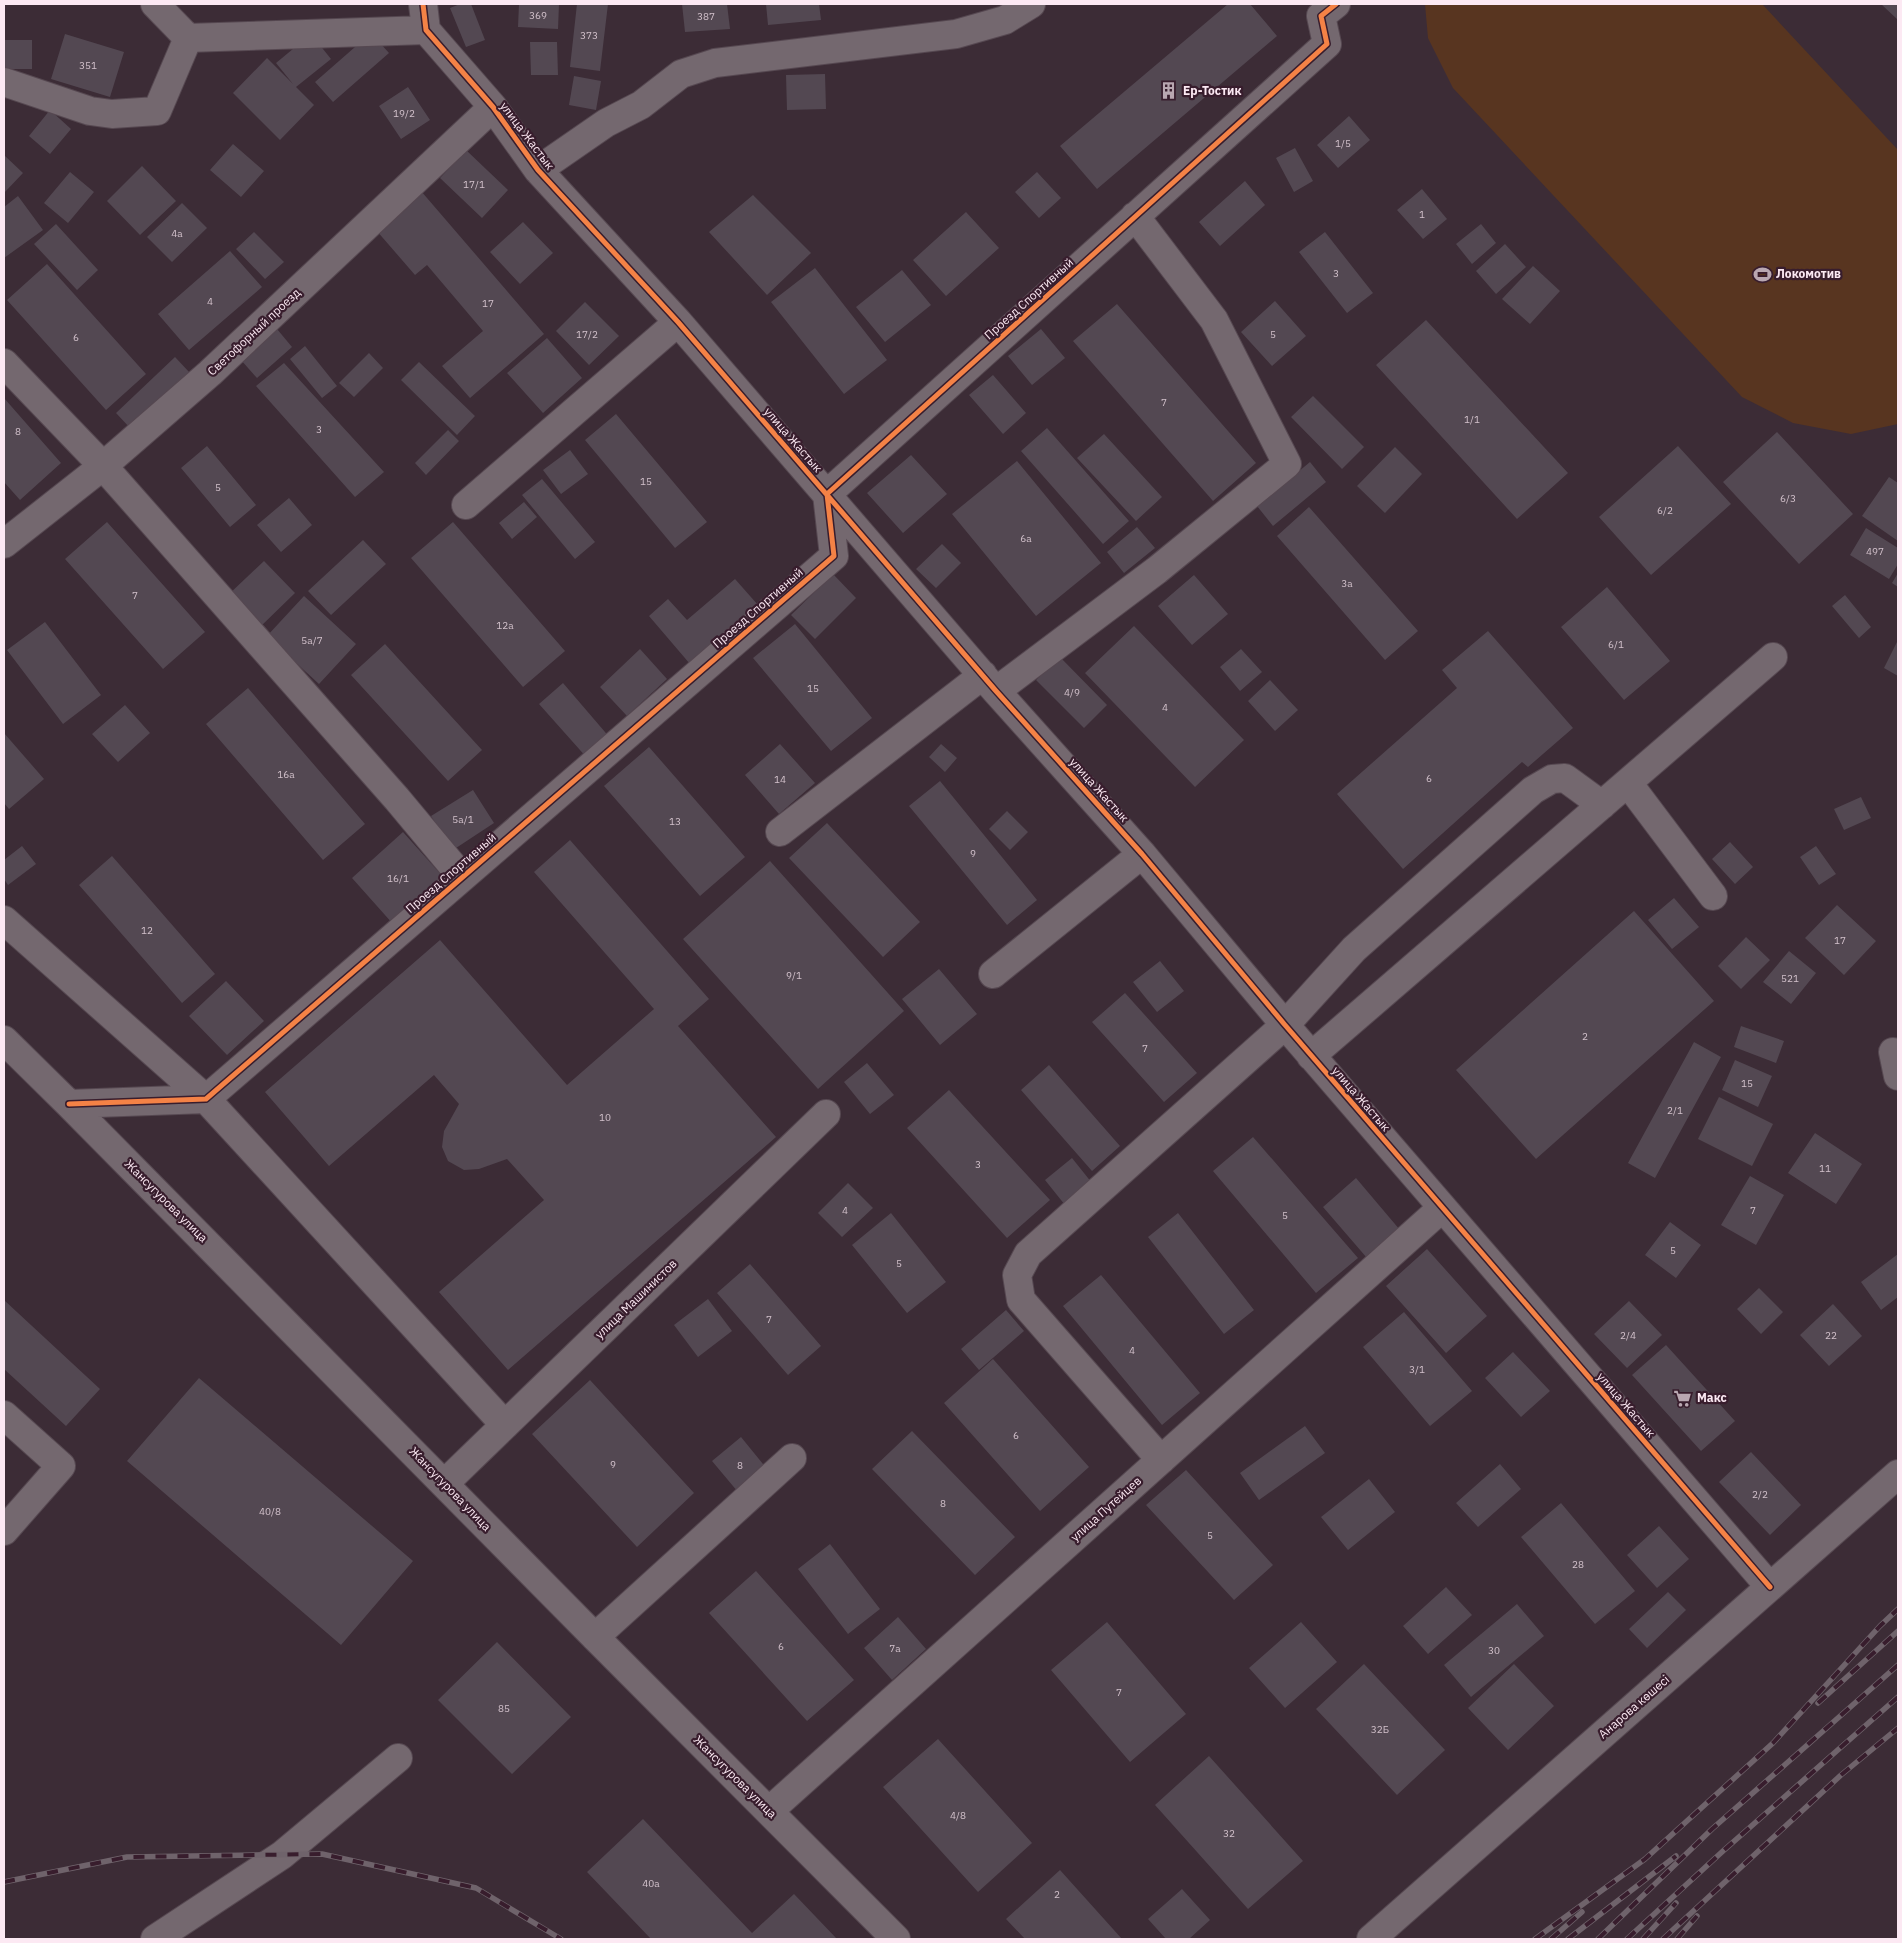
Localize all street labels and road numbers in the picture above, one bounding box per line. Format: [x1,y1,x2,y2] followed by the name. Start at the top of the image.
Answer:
[497,99,558,173] street label: улица Жастык
[981,255,1076,343] street label: Проезд Спортивный
[204,285,303,379] street label: Светофорный проезд
[761,404,826,476] street label: улица Жастык
[709,564,806,651] street label: Проезд Спортивный
[1067,754,1132,825] street label: улица Жастык
[402,829,499,916] street label: Проезд Спортивный
[1329,1063,1394,1135] street label: улица Жастык
[122,1156,211,1246] street label: Жансугурова улица
[592,1256,680,1342] street label: улица Машинистов
[1594,1369,1659,1441] street label: улица Жастык
[406,1443,495,1534] street label: Жансугурова улица
[1067,1473,1144,1544] street label: улица Путейцев
[1595,1672,1672,1741] street label: Анарова көшесі
[691,1732,780,1822] street label: Жансугурова улица

